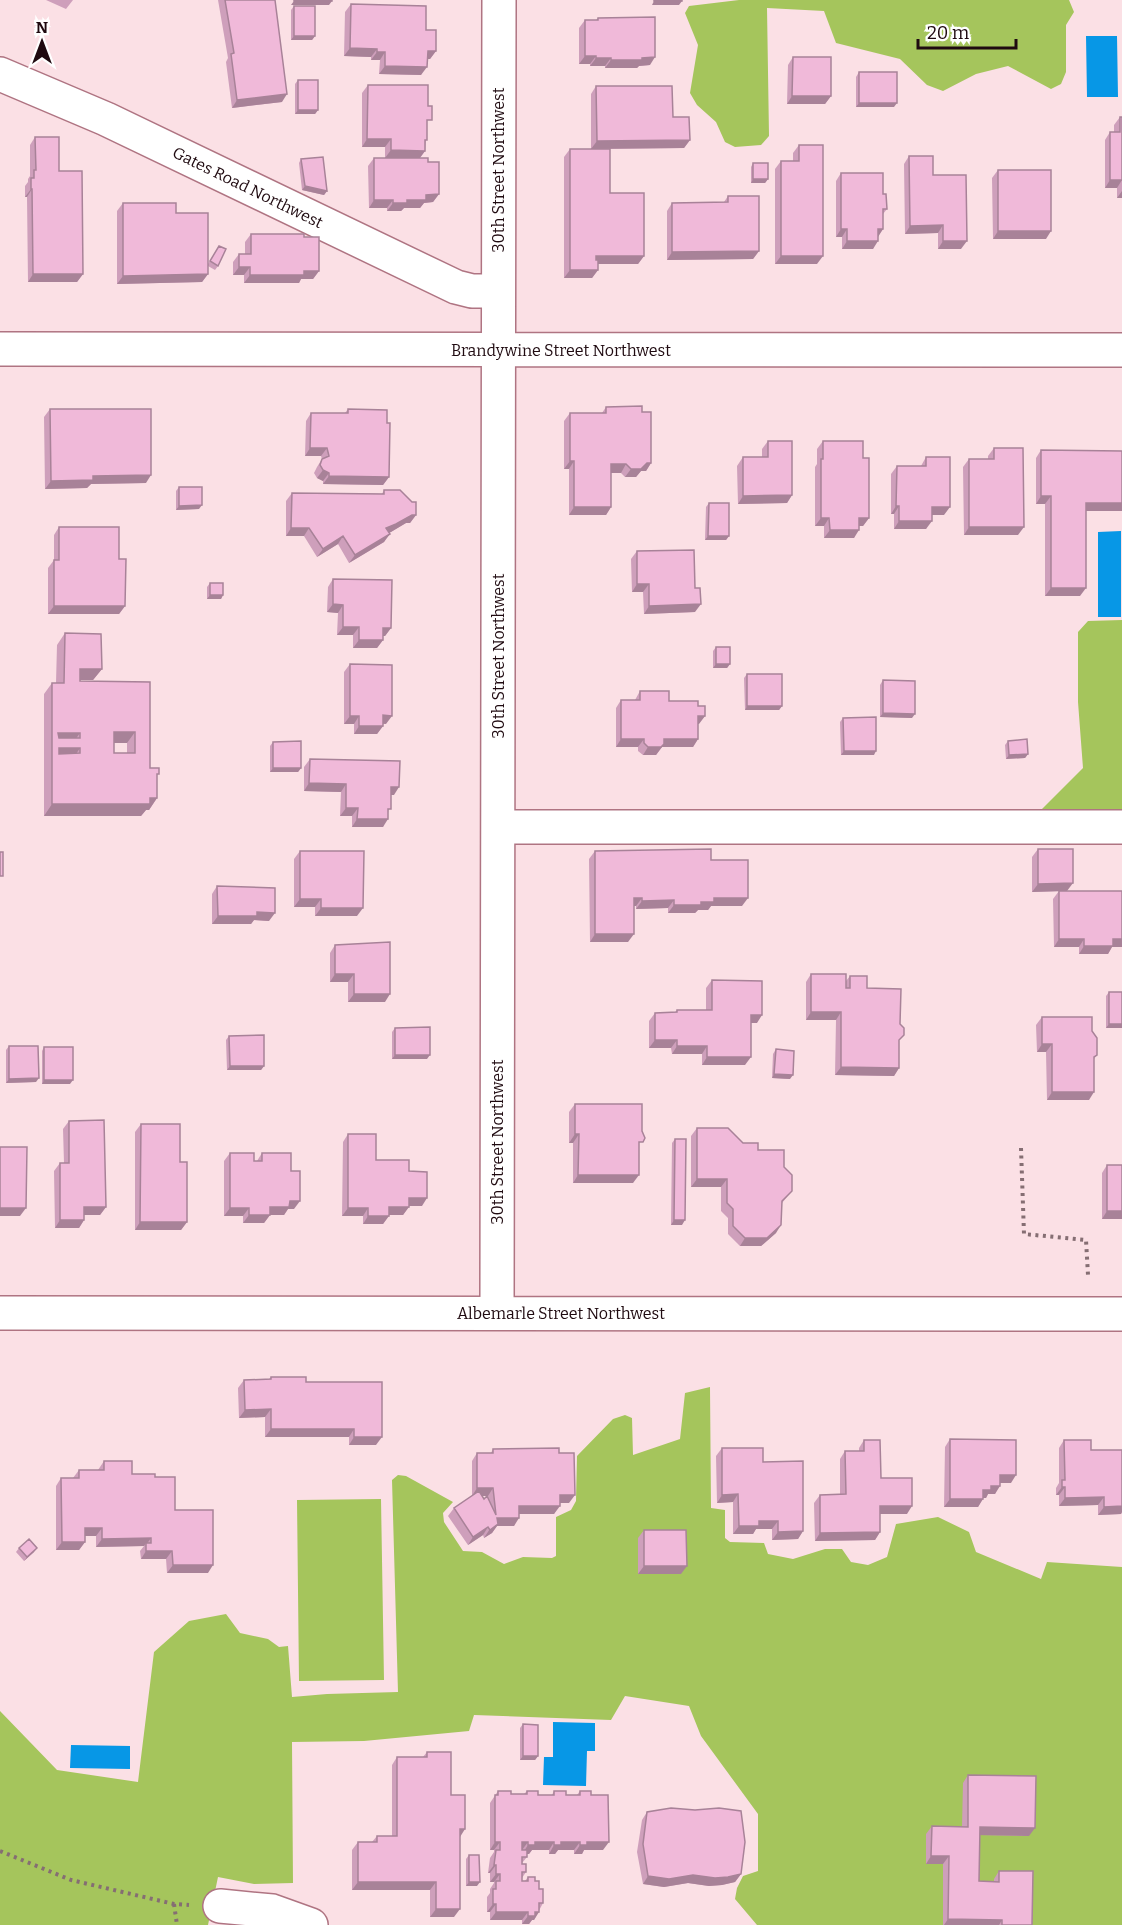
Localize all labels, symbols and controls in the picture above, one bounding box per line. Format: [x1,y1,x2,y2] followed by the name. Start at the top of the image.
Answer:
[12,12,72,72] north arrow
[918,12,1016,50] scale bar
[36,18,48,37] text: N
[927,22,969,44] text: 20 m
[489,87,508,253] street label: 30th Street Northwest
[170,143,326,232] street label: Gates Road Northwest
[451,341,671,360] street label: Brandywine Street Northwest
[489,573,508,739] street label: 30th Street Northwest
[488,1059,507,1225] street label: 30th Street Northwest
[457,1304,665,1323] street label: Albemarle Street Northwest

